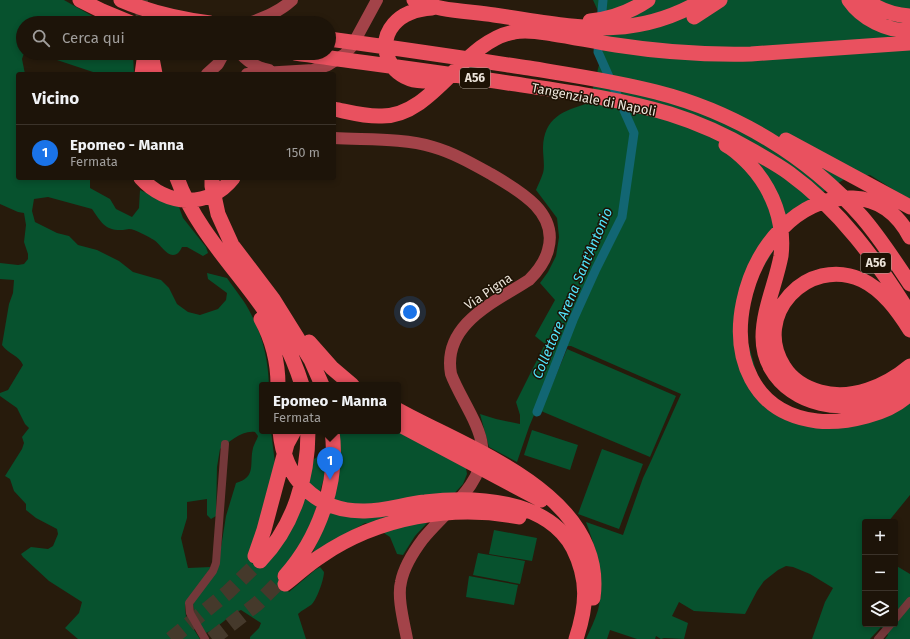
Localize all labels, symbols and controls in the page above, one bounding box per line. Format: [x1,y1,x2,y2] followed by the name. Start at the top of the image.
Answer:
[16,16,336,60] search box
[30,27,52,49] icon: search
[62,29,125,47] text: Cerca qui
[460,68,490,88] road number: A56
[531,80,657,119] street label: Tangenziale di Napoli
[32,88,79,109] text: Vicino
[70,136,184,154] text: Epomeo - Manna
[42,145,48,160] text: 1
[286,145,320,160] text: 150 m
[70,154,118,169] text: Fermata
[529,205,616,381] water label: Collettore Arena Sant'Antonio
[861,253,891,273] road number: A56
[462,270,515,313] street label: Via Pigna
[400,302,420,322] your location
[259,382,401,434] popup
[273,392,387,410] text: Epomeo - Manna
[273,410,321,425] text: Fermata
[317,447,343,480] pin: 1
[862,519,898,627] map controls
[862,519,898,555] button: +
[862,555,898,591] button: −
[862,591,898,627] button: layers

